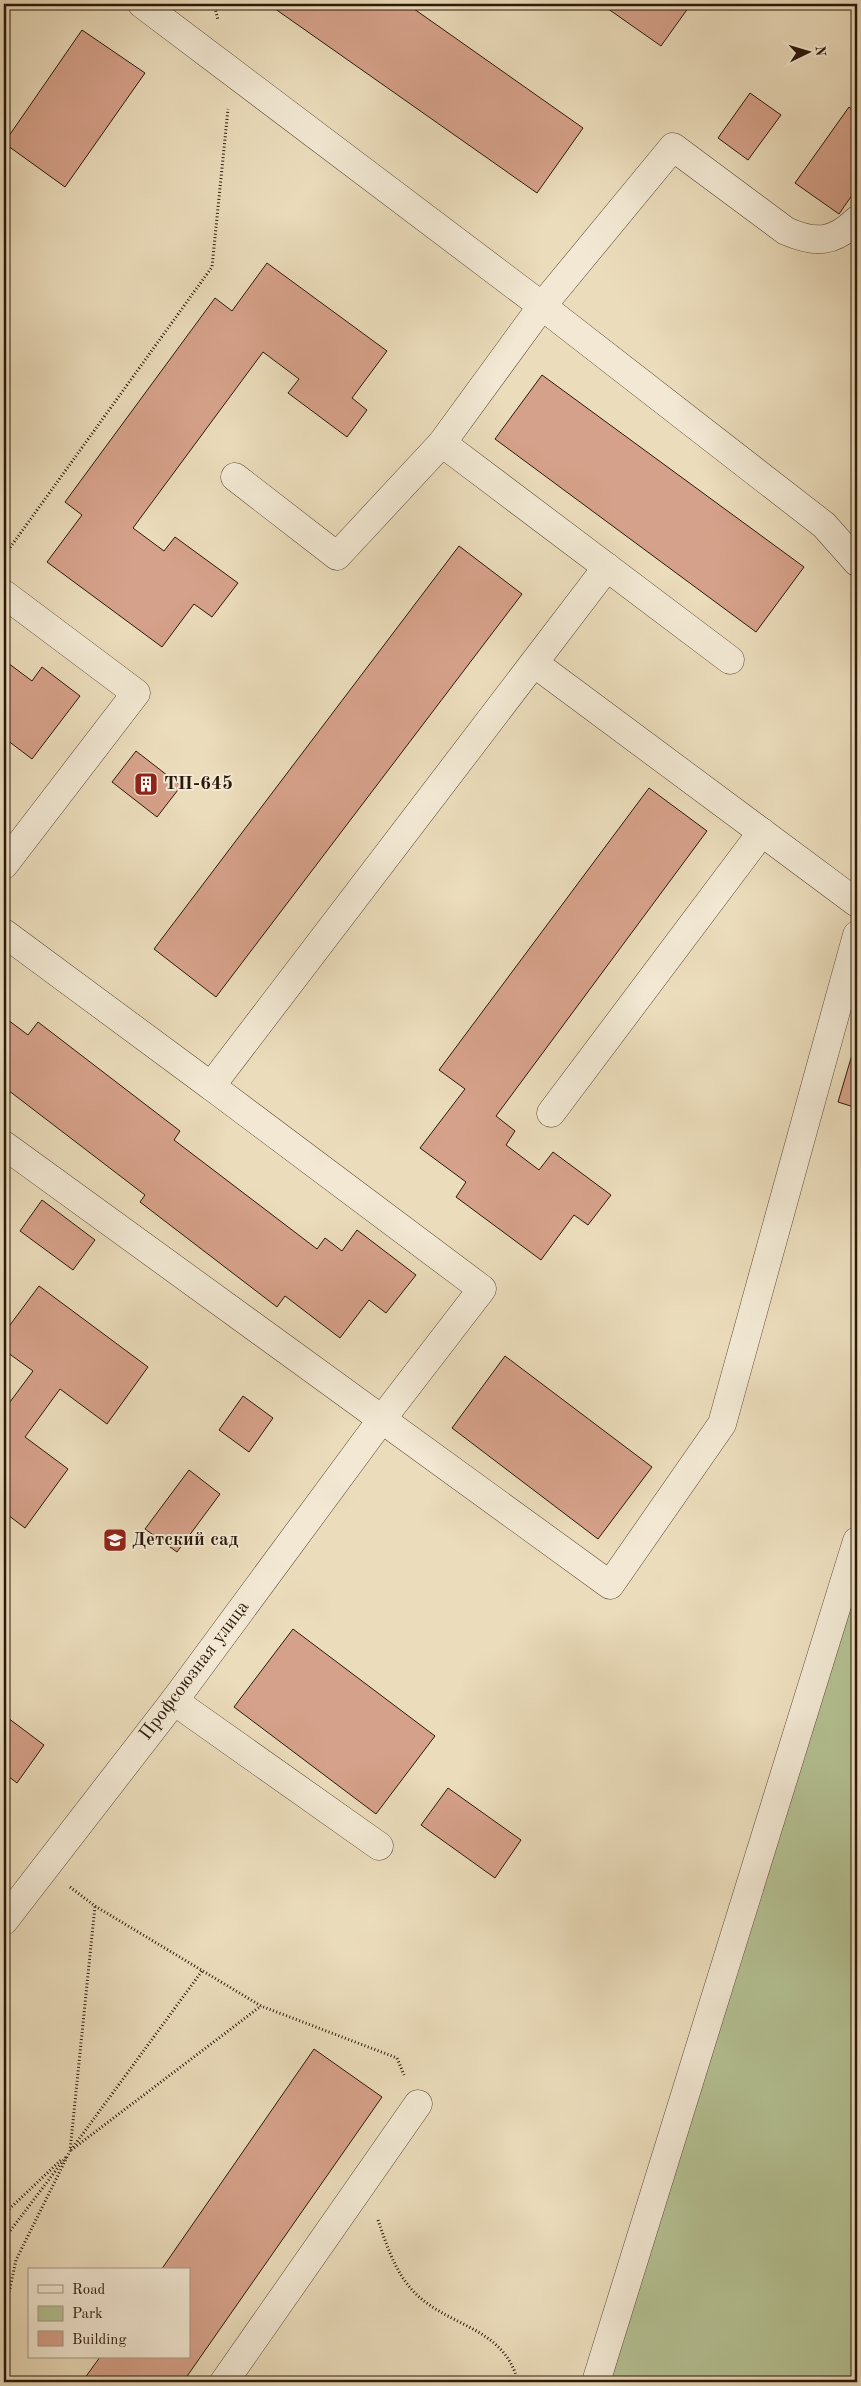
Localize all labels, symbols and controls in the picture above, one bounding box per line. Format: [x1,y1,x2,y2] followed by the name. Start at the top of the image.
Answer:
[784,28,834,78] north arrow
[813,45,827,57] text: N
[133,771,159,797] building icon: ТП-645
[164,775,233,794] place label: ТП-645
[102,1527,128,1553] school or university icon: Детский сад
[132,1531,239,1550] place label: Детский сад
[137,1597,254,1744] street label: Профсоюзная улица
[28,2268,190,2358] legend
[72,2283,106,2298] text: Road
[72,2307,103,2322] text: Park
[72,2333,127,2348] text: Building

